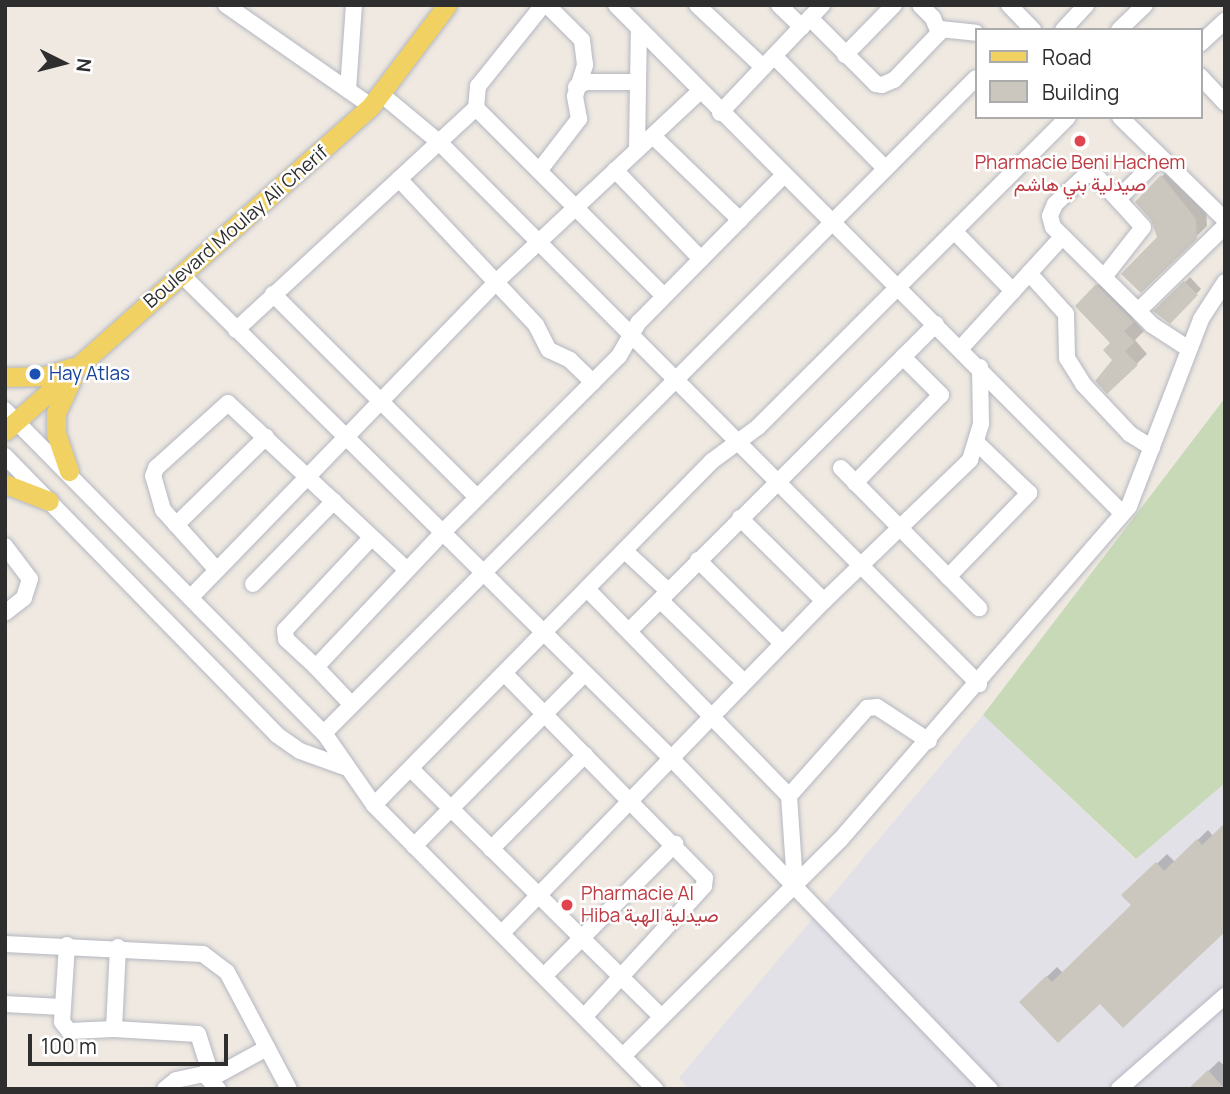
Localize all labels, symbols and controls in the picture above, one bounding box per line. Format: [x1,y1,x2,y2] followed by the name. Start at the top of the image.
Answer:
[28,28,98,98] north arrow
[974,28,1202,119] legend
[1042,43,1092,71] text: Road
[70,57,98,73] text: N
[1042,78,1119,106] text: Building
[1072,133,1088,149] marker: Pharmacie Beni Hachem صيدلية بني هاشم
[139,141,333,313] street label: Boulevard Moulay Ali Cherif
[975,152,1185,196] place label: Pharmacie Beni Hachem صيدلية بني هاشم
[49,363,130,385] place label: Hay Atlas
[27,366,43,382] marker: Hay Atlas
[581,883,719,927] place label: Pharmacie Al Hiba صيدلية الهبة
[559,897,575,913] marker: Pharmacie Al Hiba صيدلية الهبة
[32,1020,231,1064] scale bar
[41,1032,97,1060] text: 100 m

